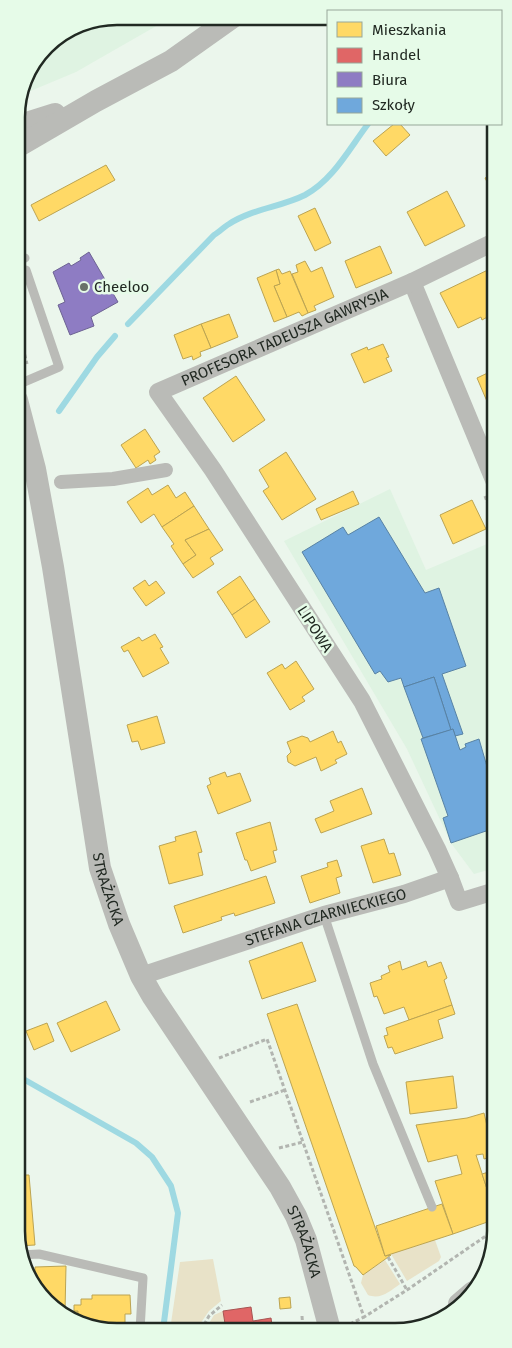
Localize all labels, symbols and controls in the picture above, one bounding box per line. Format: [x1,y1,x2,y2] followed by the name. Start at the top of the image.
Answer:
[327,10,502,125] legend
[372,21,446,39] text: Mieszkania
[372,46,421,64] text: Handel
[372,71,408,89] text: Biura
[372,96,416,114] text: Szkoły
[94,278,149,296] place label: Cheeloo
[78,281,90,293] marker: Cheeloo
[179,284,391,390] street label: PROFESORA TADEUSZA GAWRYSIA
[293,602,337,656] street label: LIPOWA
[89,851,128,928] street label: STRAŻACKA
[243,885,408,950] street label: STEFANA CZARNIECKIEGO
[283,1202,325,1280] street label: STRAŻACKA

